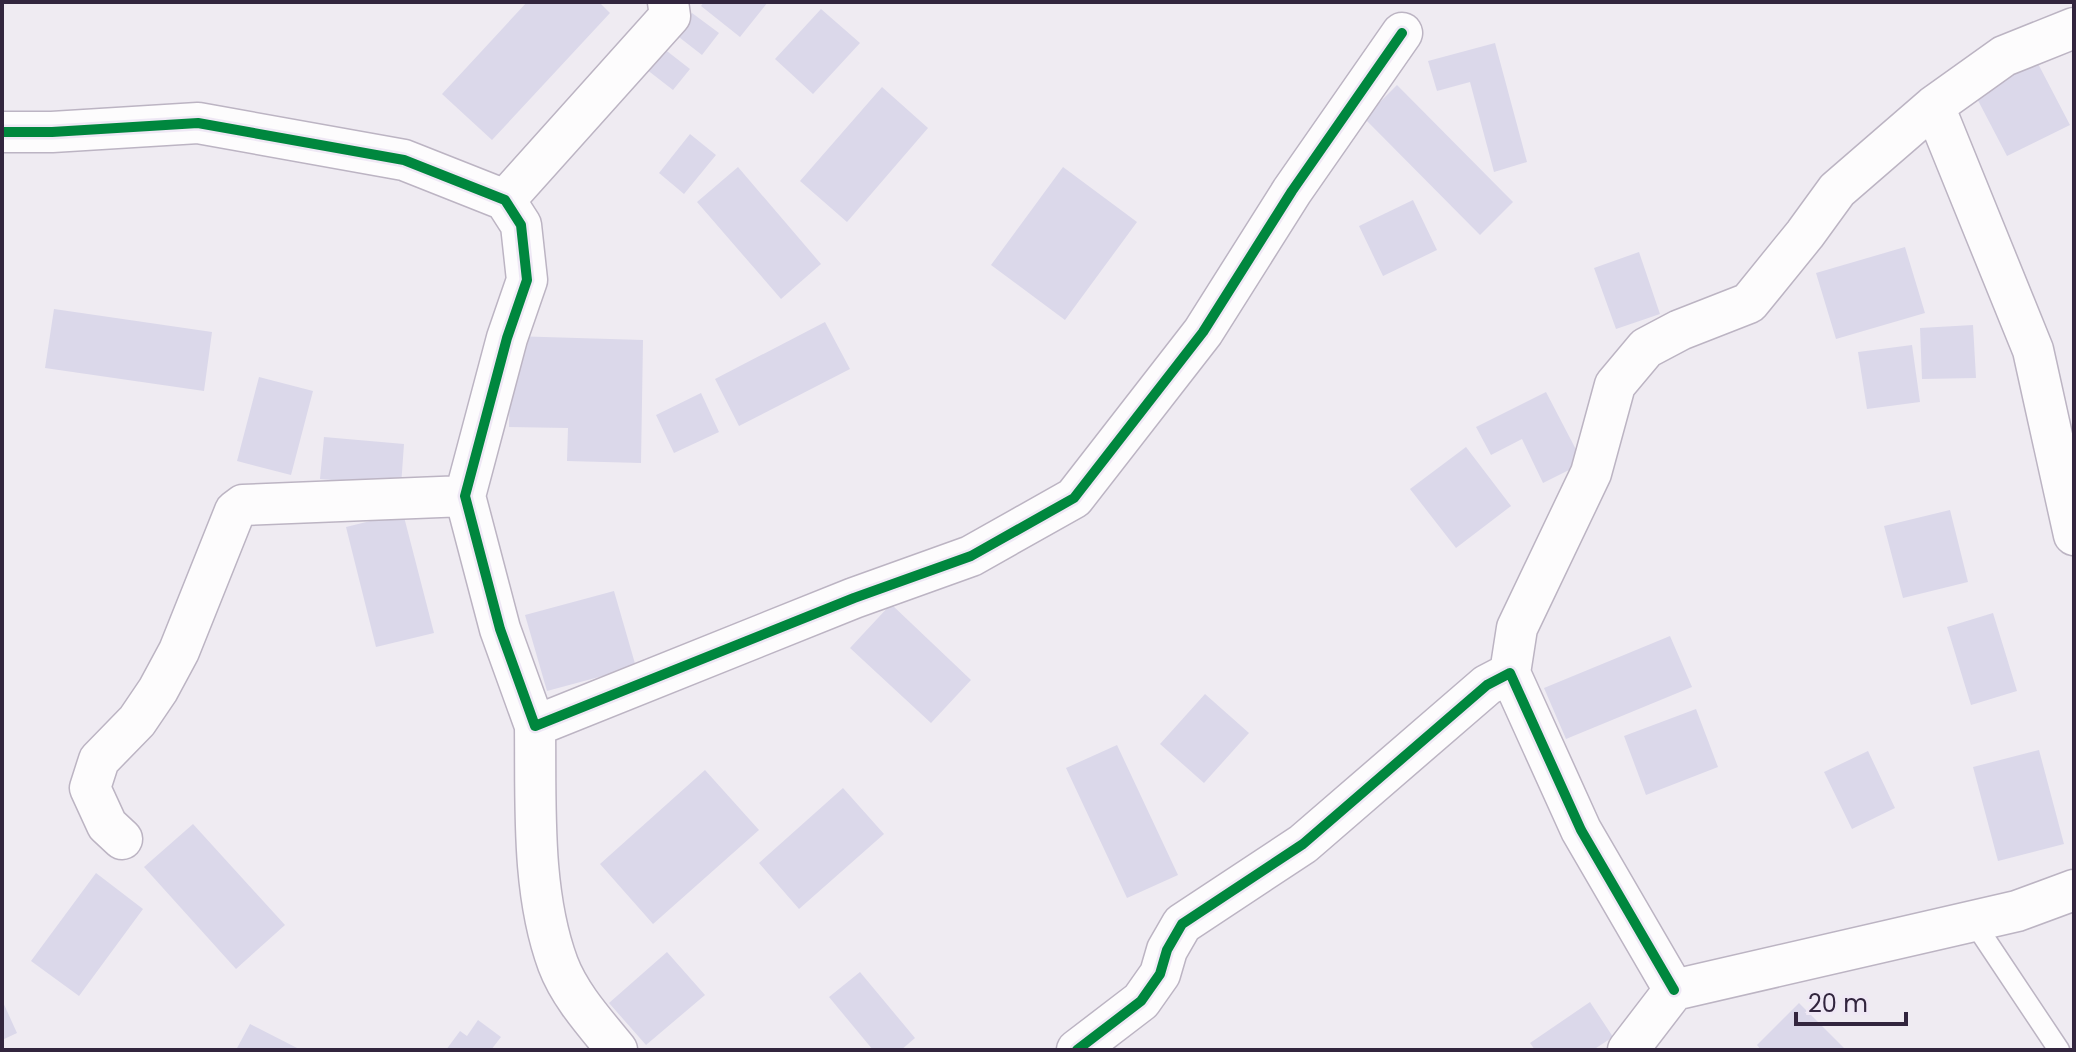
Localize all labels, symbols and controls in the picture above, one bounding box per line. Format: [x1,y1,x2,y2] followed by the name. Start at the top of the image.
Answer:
[1796,976,1906,1026] scale bar
[1808,987,1868,1020] text: 20 m

